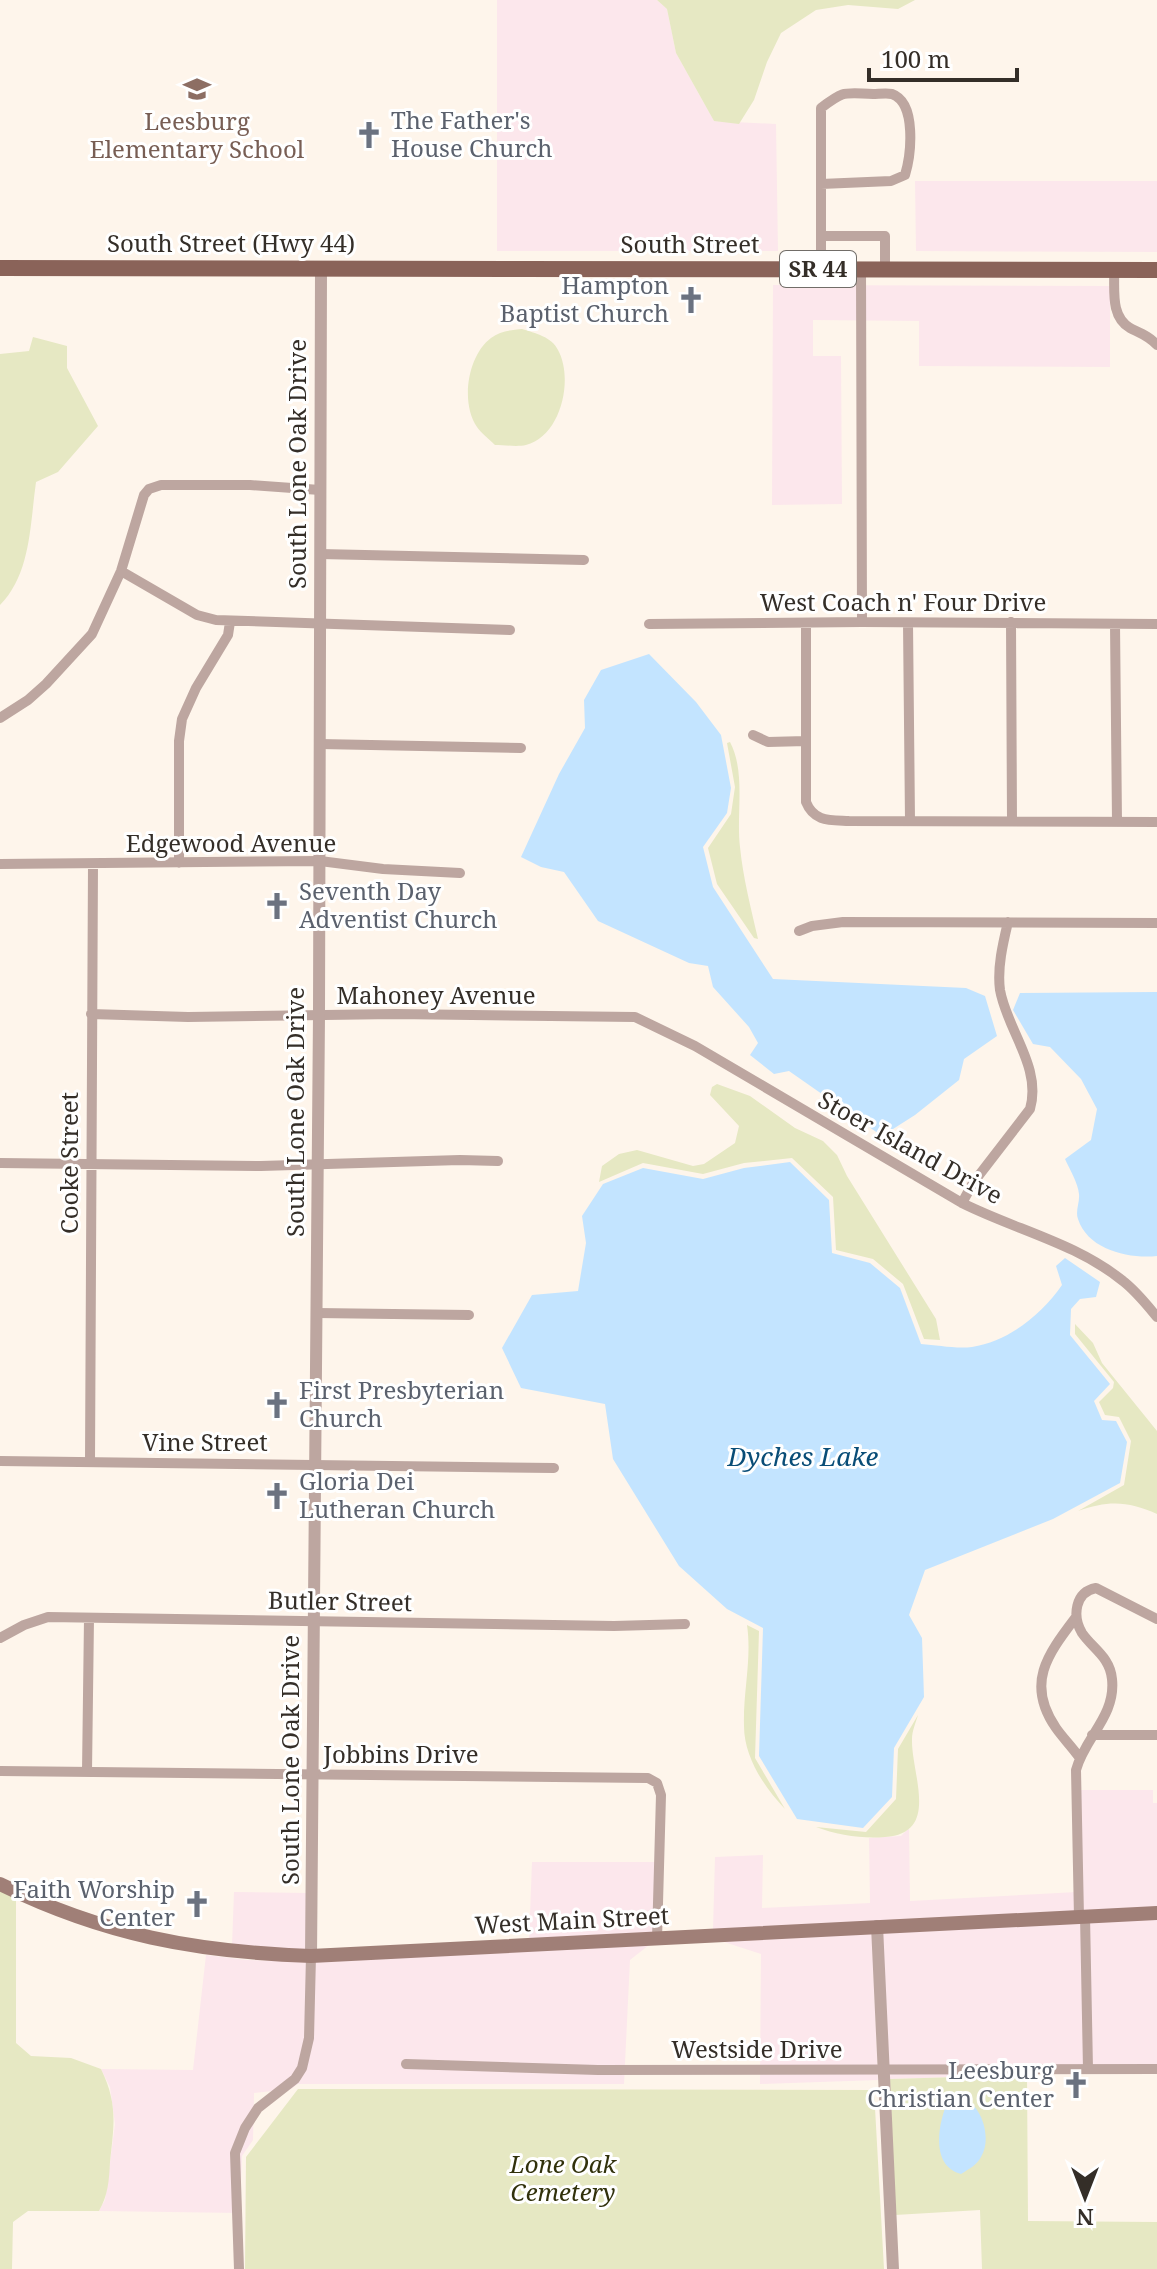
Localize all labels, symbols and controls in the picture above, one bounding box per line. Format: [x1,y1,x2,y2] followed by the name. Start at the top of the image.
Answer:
[869,32,1017,82] scale bar
[881,42,950,75] text: 100 m
[182,74,212,104] school or university icon: Leesburg Elementary School
[391,103,553,164] place label: The Father's House Church
[90,104,305,165] place label: Leesburg Elementary School
[354,120,384,150] church icon: The Father's House Church
[107,226,355,259] street label: South Street (Hwy 44)
[620,227,760,260] street label: South Street
[780,251,856,287] road number: SR 44
[500,268,669,329] place label: Hampton Baptist Church
[676,285,706,315] church icon: Hampton Baptist Church
[280,339,313,589] street label: South Lone Oak Drive
[760,585,1046,618] street label: West Coach n' Four Drive
[126,826,336,859] street label: Edgewood Avenue
[299,874,498,935] place label: Seventh Day Adventist Church
[262,891,292,921] church icon: Seventh Day Adventist Church
[336,978,536,1011] street label: Mahoney Avenue
[278,987,311,1237] street label: South Lone Oak Drive
[813,1082,1009,1211] street label: Stoer Island Drive
[52,1092,85,1234] street label: Cooke Street
[299,1373,504,1434] place label: First Presbyterian Church
[262,1390,292,1420] church icon: First Presbyterian Church
[142,1425,268,1458] street label: Vine Street
[727,1438,879,1474] water label: Dyches Lake
[299,1464,495,1525] place label: Gloria Dei Lutheran Church
[262,1481,292,1511] church icon: Gloria Dei Lutheran Church
[268,1583,412,1618] street label: Butler Street
[273,1635,306,1885] street label: South Lone Oak Drive
[322,1737,479,1770] street label: Jobbins Drive
[13,1872,175,1933] place label: Faith Worship Center
[182,1889,212,1919] church icon: Faith Worship Center
[474,1898,670,1941] street label: West Main Street
[671,2032,843,2065] street label: Westside Drive
[867,2053,1054,2114] place label: Leesburg Christian Center
[1061,2070,1091,2100] church icon: Leesburg Christian Center
[509,2147,618,2208] park label: Lone Oak Cemetery
[1045,2157,1125,2237] north arrow
[1076,2203,1094,2233] text: N

